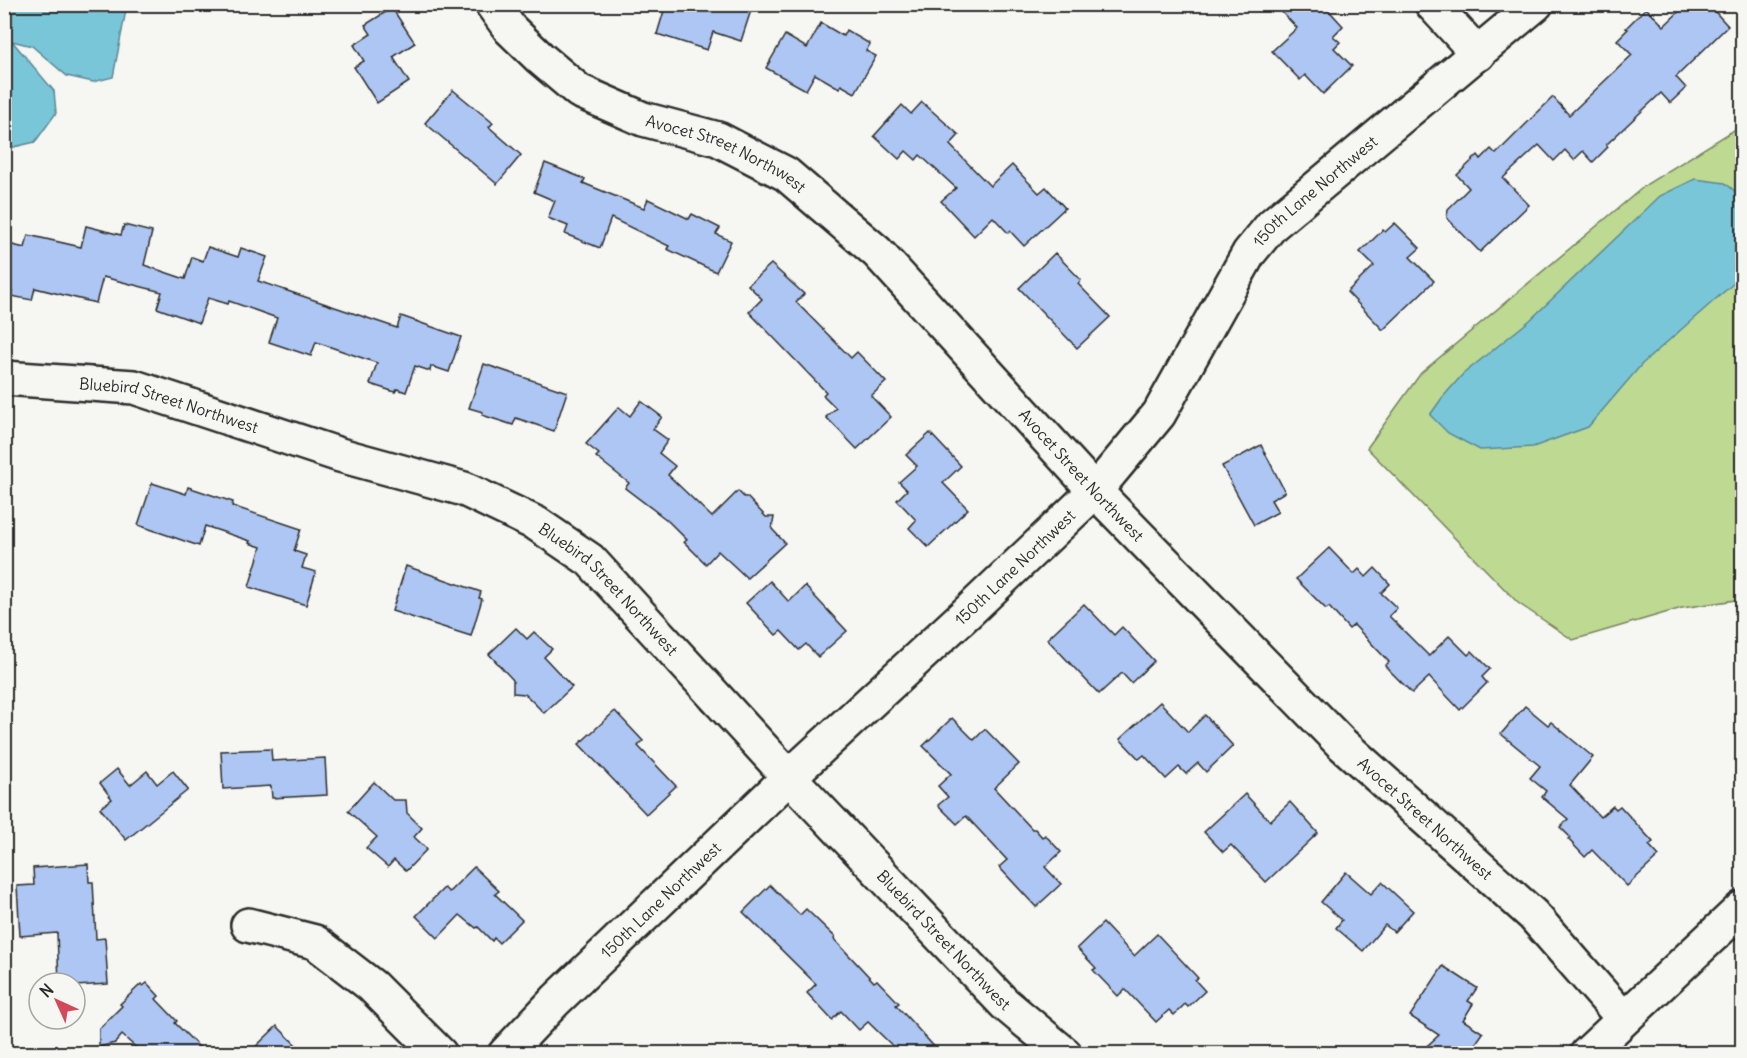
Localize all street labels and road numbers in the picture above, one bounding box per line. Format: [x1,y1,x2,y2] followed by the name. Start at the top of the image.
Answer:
[644,110,811,197] street label: Avocet Street Northwest
[1248,131,1382,251] street label: 150th Lane Northwest
[78,373,262,438] street label: Bluebird Street Northwest
[1015,404,1149,546] street label: Avocet Street Northwest
[950,505,1080,629] street label: 150th Lane Northwest
[535,518,683,660] street label: Bluebird Street Northwest
[1354,753,1497,884] street label: Avocet Street Northwest
[596,837,725,962] street label: 150th Lane Northwest
[873,866,1015,1015] street label: Bluebird Street Northwest

